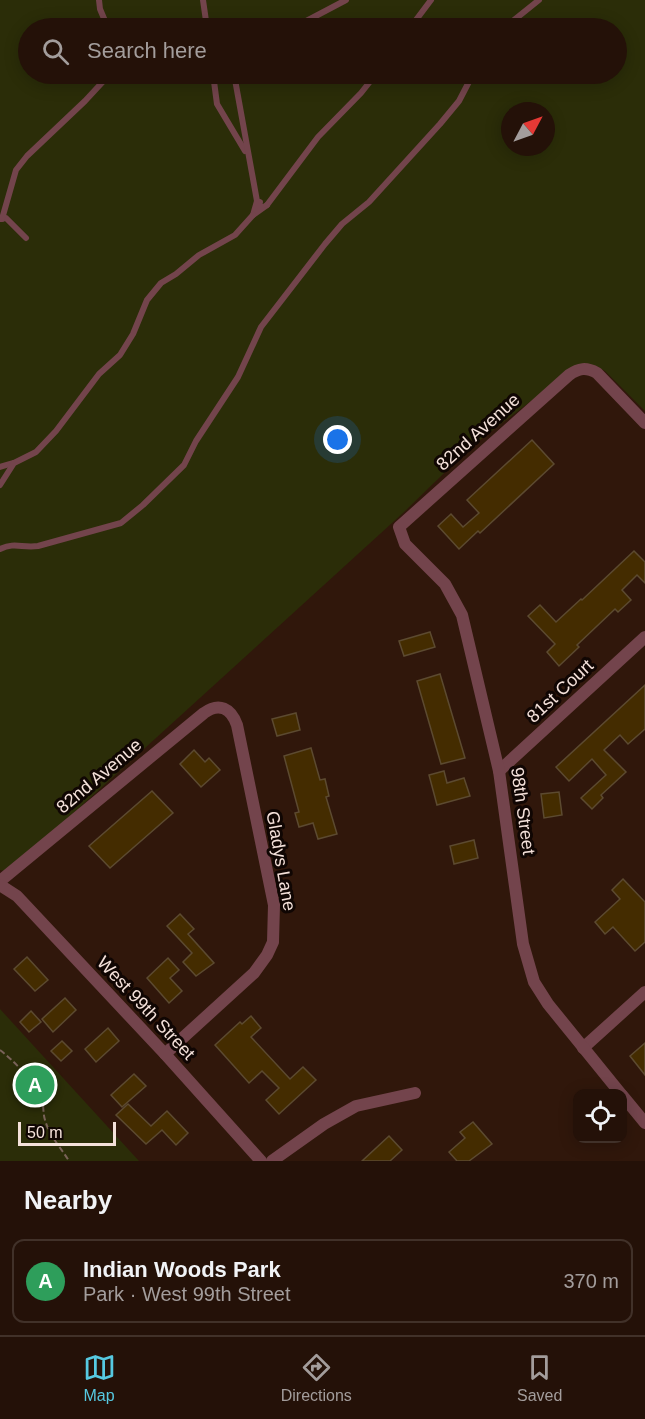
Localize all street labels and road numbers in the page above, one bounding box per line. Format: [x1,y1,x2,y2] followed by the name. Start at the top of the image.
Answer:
[432,390,524,474] street label: 82nd Avenue
[523,655,597,727] street label: 81st Court
[52,735,146,817] street label: 82nd Avenue
[507,766,539,856] street label: 98th Street
[262,809,300,913] street label: Gladys Lane
[93,952,199,1064] street label: West 99th Street

